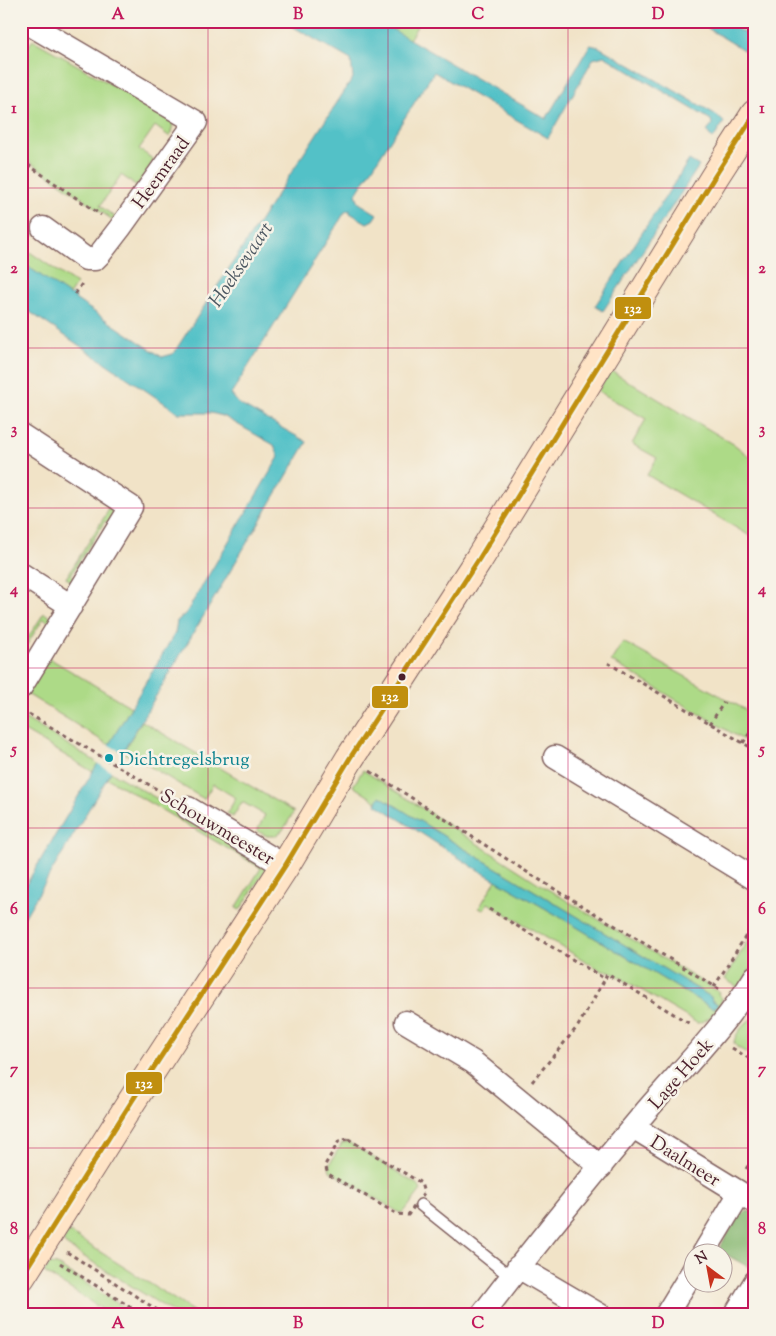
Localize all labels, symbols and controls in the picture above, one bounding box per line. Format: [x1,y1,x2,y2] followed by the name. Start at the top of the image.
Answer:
[112,4,125,27] text: A
[293,4,303,27] text: B
[472,4,485,27] text: C
[652,4,665,27] text: D
[11,98,17,121] text: 1
[759,98,765,121] text: 1
[127,132,198,215] street label: Heemraad
[203,217,281,314] water label: Hoeksevaart
[10,258,18,281] text: 2
[758,258,766,281] text: 2
[614,296,652,320] line badge: 132
[625,300,642,320] text: 132
[11,419,18,442] text: 3
[759,419,766,442] text: 3
[9,579,18,602] text: 4
[757,579,766,602] text: 4
[397,672,407,682] unlabelled marker
[371,685,409,709] line badge: 132
[382,688,399,708] text: 132
[9,739,17,762] text: 5
[757,739,765,762] text: 5
[119,747,250,774] place label: Dichtregelsbrug
[103,752,115,764] marker: Dichtregelsbrug
[154,783,279,873] street label: Schouwmeester
[10,899,18,922] text: 6
[758,899,766,922] text: 6
[643,1033,721,1116] street label: Lage Hoek
[10,1059,19,1082] text: 7
[758,1059,767,1082] text: 7
[125,1071,163,1095] line badge: 132
[136,1075,153,1095] text: 132
[644,1130,725,1194] street label: Daalmeer
[10,1219,18,1242] text: 8
[758,1219,766,1242] text: 8
[684,1244,734,1294] north arrow
[692,1247,712,1270] text: N
[112,1313,125,1336] text: A
[293,1313,303,1336] text: B
[472,1313,485,1336] text: C
[652,1313,665,1336] text: D

